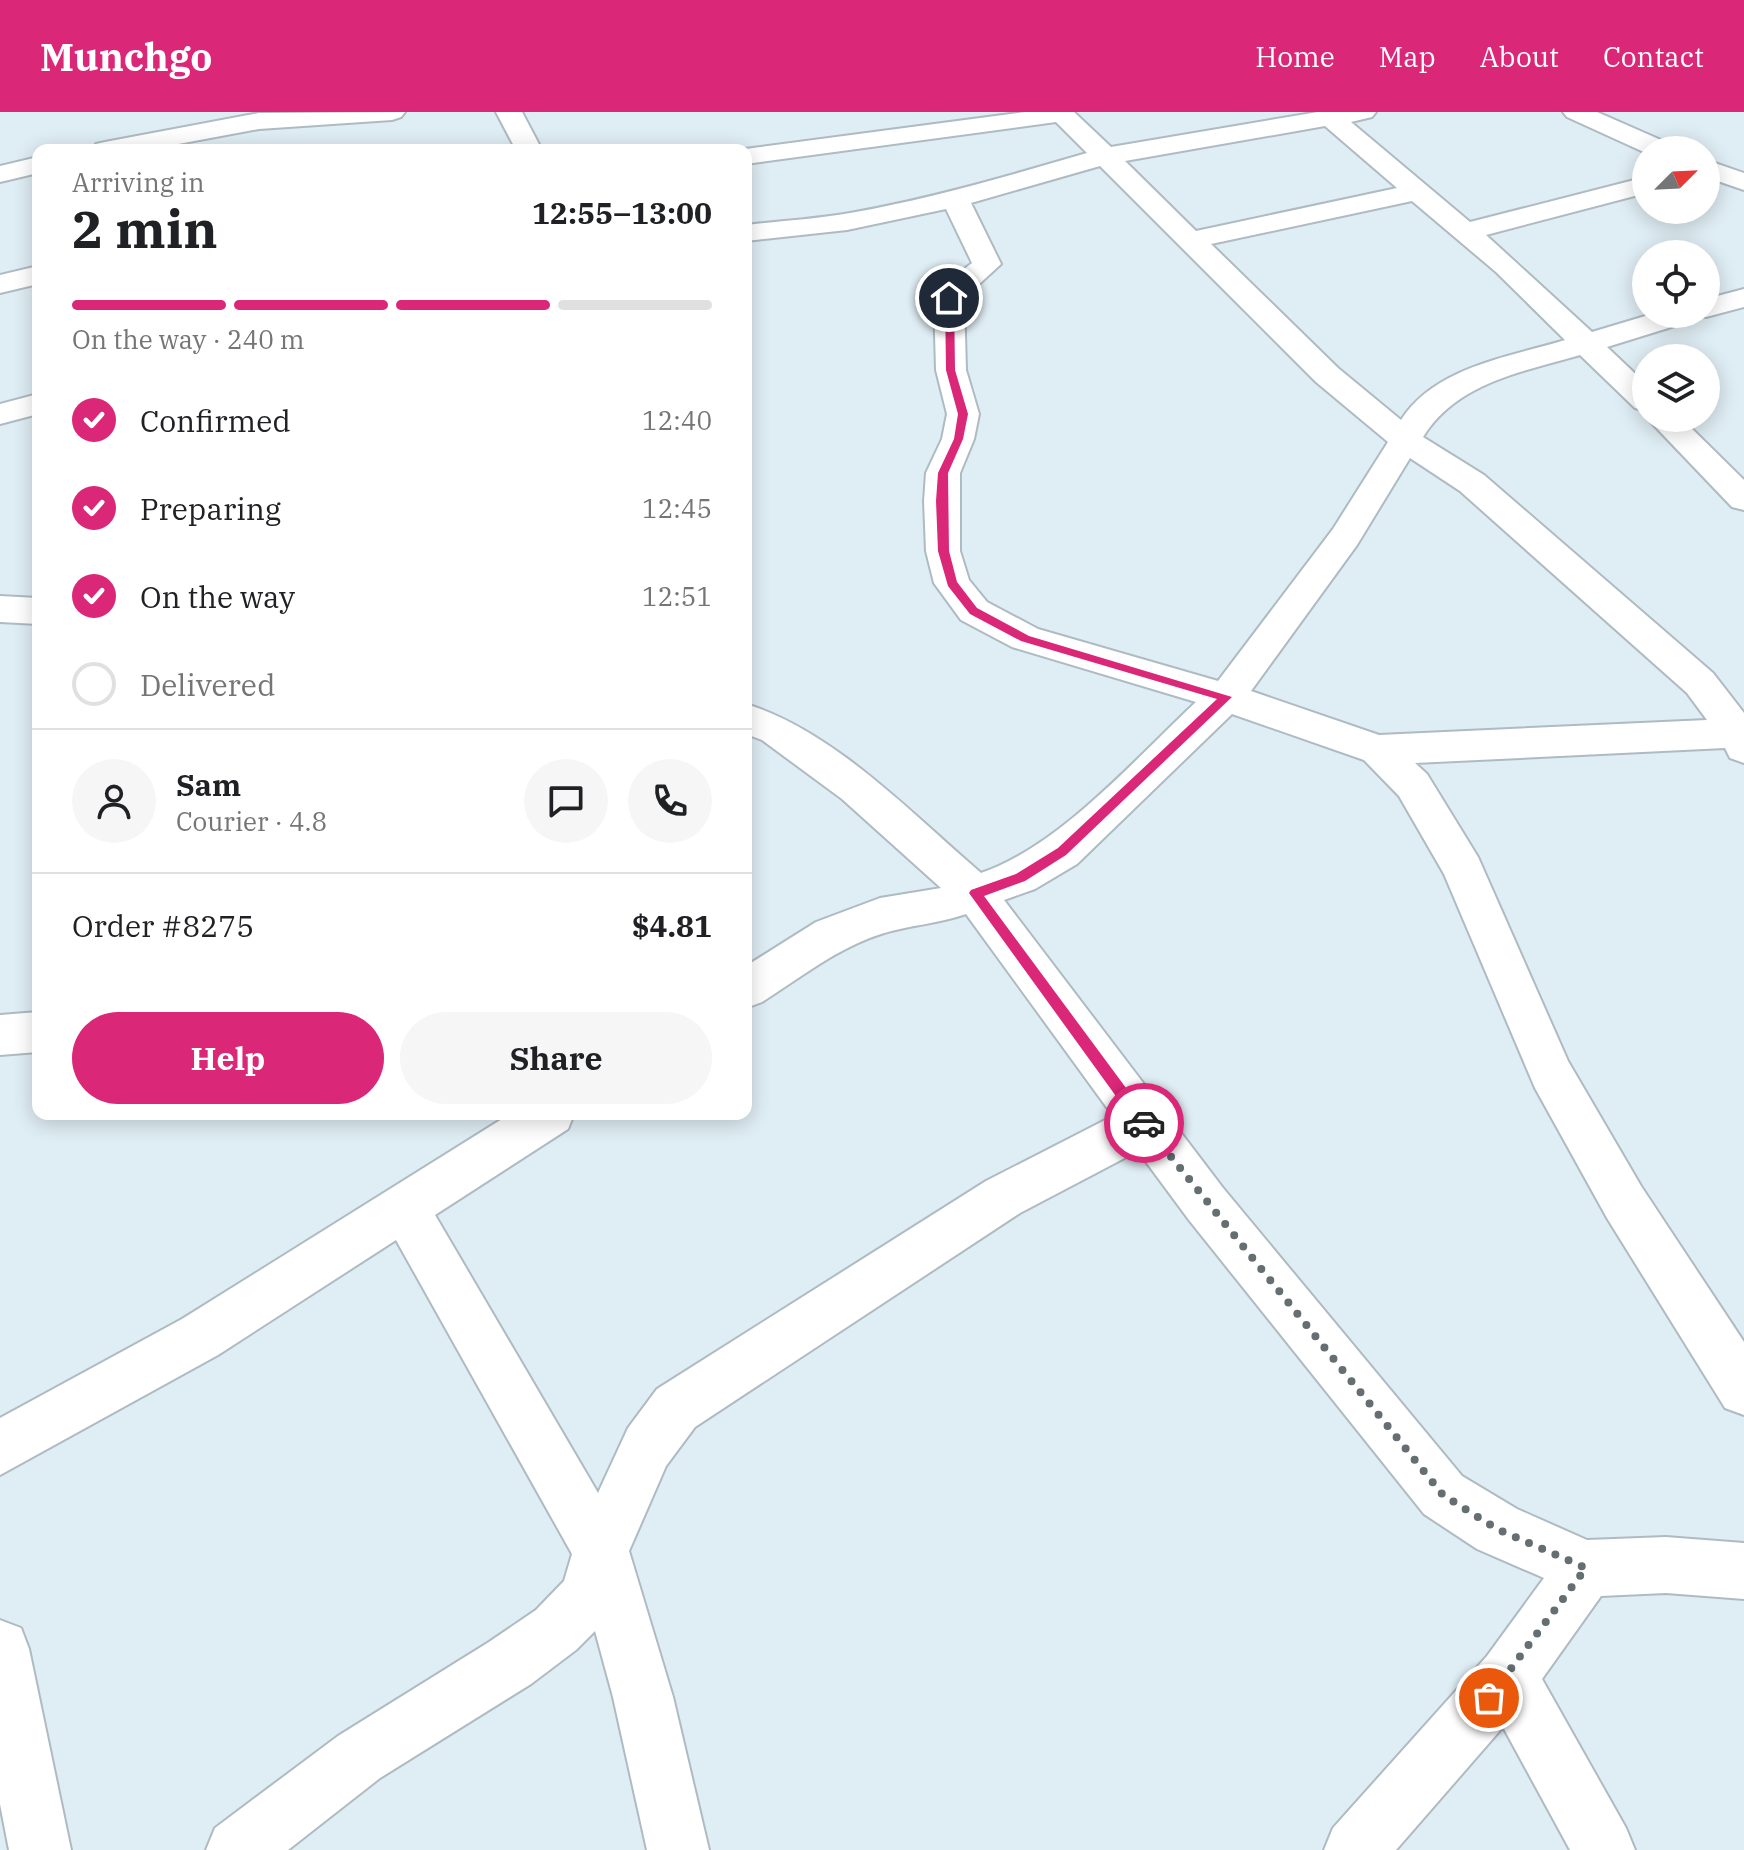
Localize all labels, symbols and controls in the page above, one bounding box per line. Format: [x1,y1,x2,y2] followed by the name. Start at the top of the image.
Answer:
[40,32,212,81] text: Munchgo
[1255,38,1335,75] text: Home
[1379,38,1436,75] text: Map
[1480,38,1559,75] text: About
[1603,38,1704,75] text: Contact
[1632,136,1720,224] north arrow
[1632,136,1720,432] map controls
[72,165,205,199] text: Arriving in
[532,193,712,232] text: 12:55–13:00
[72,195,218,262] text: 2 min
[1632,240,1720,328] button: locate
[915,264,983,332] pin
[927,276,971,320] icon: home
[72,322,305,356] text: On the way · 240 m
[1632,344,1720,432] button: layers
[72,398,116,442] icon: check
[140,401,291,440] text: Confirmed
[642,403,712,437] text: 12:40
[72,486,116,530] icon: check
[140,489,281,528] text: Preparing
[642,491,712,525] text: 12:45
[72,574,116,618] icon: check
[140,577,295,616] text: On the way
[642,579,712,613] text: 12:51
[140,665,275,704] text: Delivered
[72,759,156,843] button: person
[524,759,608,843] button: chat
[628,759,712,843] button: phone
[176,765,241,804] text: Sam
[176,804,327,838] text: Courier · 4.8
[72,906,254,945] text: Order #8275
[632,906,712,945] text: $4.81
[72,1012,384,1104] button: Help
[400,1012,712,1104] button: Share
[1104,1083,1184,1163] courier
[1122,1101,1166,1145] icon: car
[1455,1664,1523,1732] pin
[1467,1676,1511,1720] icon: bag

